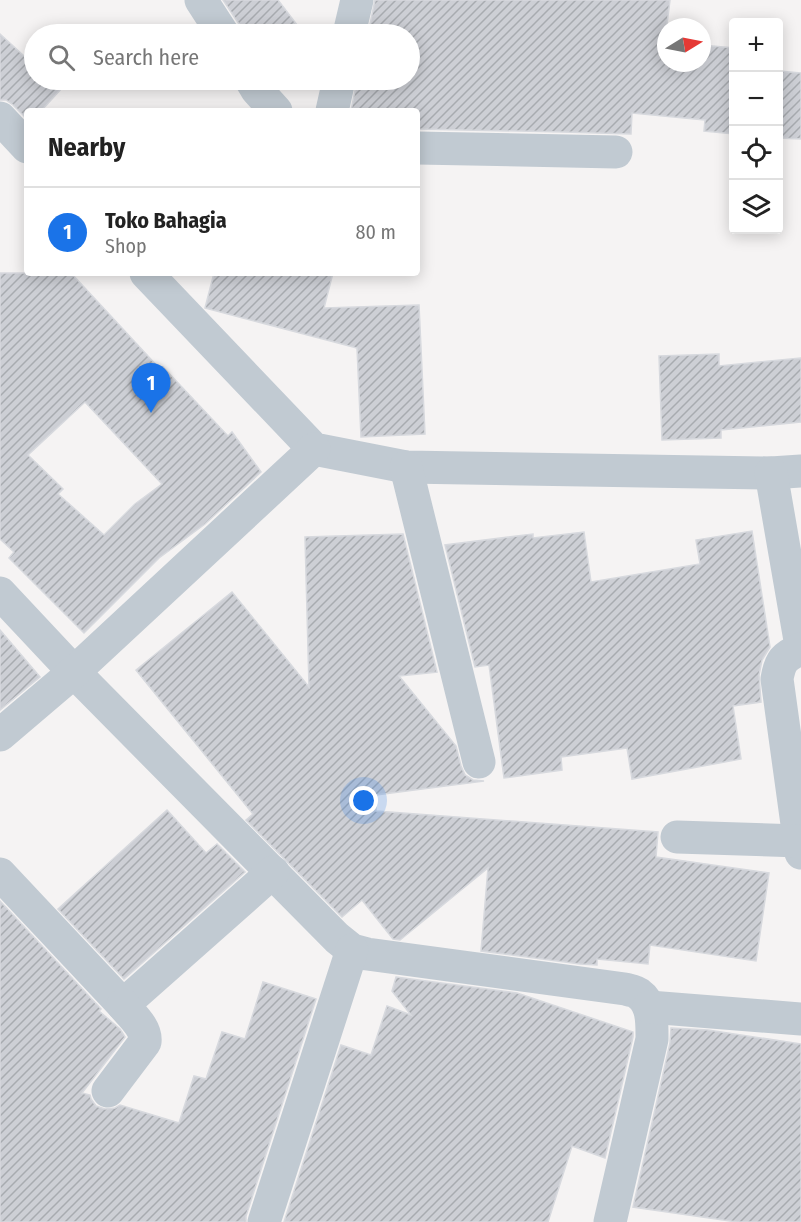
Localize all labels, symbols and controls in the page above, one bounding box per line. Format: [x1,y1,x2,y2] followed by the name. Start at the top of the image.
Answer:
[657,18,711,72] north arrow
[729,18,783,234] map controls
[729,18,783,72] button: +
[24,24,420,90] search box
[45,41,78,74] icon: search
[93,44,199,71] text: Search here
[729,72,783,126] button: −
[729,126,783,180] button: locate
[48,132,125,163] text: Nearby
[729,180,783,234] button: layers
[105,207,227,234] text: Toko Bahagia
[63,220,72,244] text: 1
[356,220,396,244] text: 80 m
[105,234,147,258] text: Shop
[132,364,170,413] pin: 1
[349,786,378,815] your location

